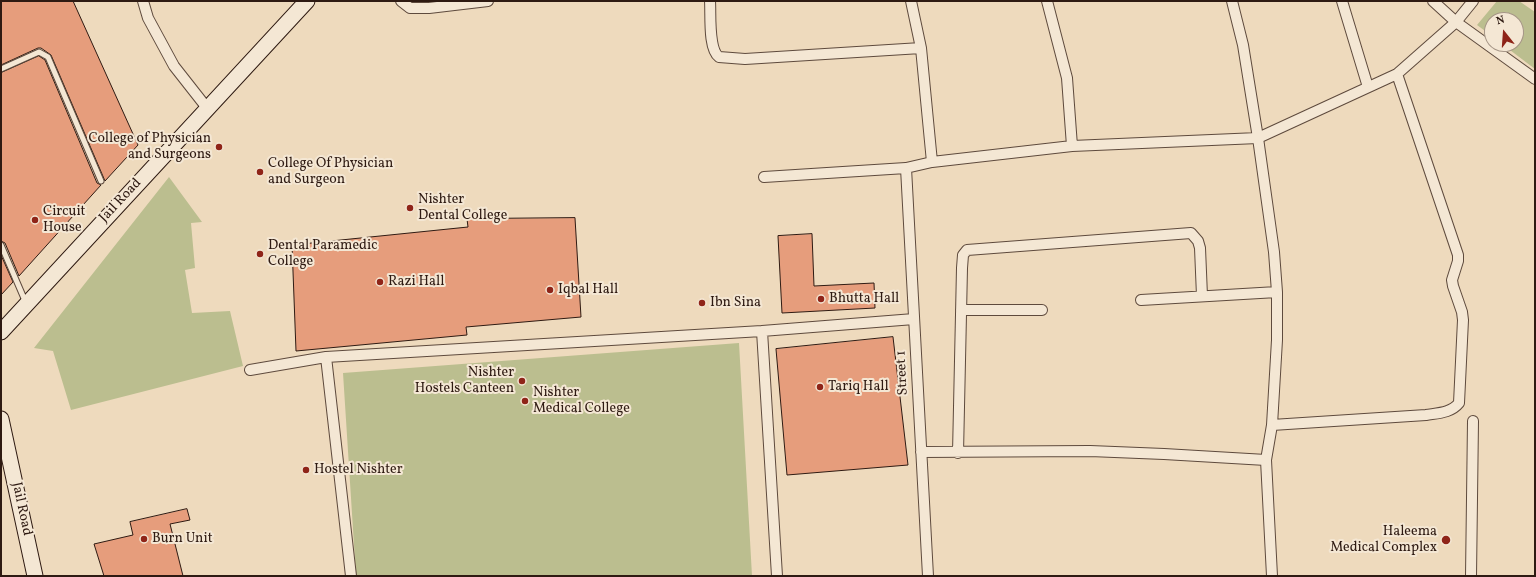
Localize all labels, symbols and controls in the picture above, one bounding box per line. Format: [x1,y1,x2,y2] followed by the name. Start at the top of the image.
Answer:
[1484,12,1524,52] north arrow
[1495,13,1507,29] text: N
[88,131,211,164] place label: College of Physician and Surgeons
[214,142,224,152] marker: College of Physician and Surgeons
[268,156,393,188] place label: College Of Physician and Surgeon
[255,167,265,177] marker: College Of Physician and Surgeon
[96,175,146,227] street label: Jail Road
[418,192,507,224] place label: Nishter Dental College
[405,203,415,213] marker: Nishter Dental College
[43,204,86,236] place label: Circuit House
[30,215,40,225] marker: Circuit House
[268,238,377,270] place label: Dental Paramedic College
[255,249,265,259] marker: Dental Paramedic College
[388,274,444,290] place label: Razi Hall
[375,277,385,287] marker: Razi Hall
[558,282,618,298] place label: Iqbal Hall
[545,285,555,295] marker: Iqbal Hall
[829,291,899,307] place label: Bhutta Hall
[816,294,826,304] marker: Bhutta Hall
[710,295,761,311] place label: Ibn Sina
[697,298,707,308] marker: Ibn Sina
[893,350,913,396] street label: Street 1
[415,365,514,398] place label: Nishter Hostels Canteen
[517,376,527,386] marker: Nishter Hostels Canteen
[828,379,889,395] place label: Tariq Hall
[815,382,825,392] marker: Tariq Hall
[533,385,630,418] place label: Nishter Medical College
[520,396,530,406] marker: Nishter Medical College
[314,462,403,478] place label: Hostel Nishter
[301,465,311,475] marker: Hostel Nishter
[7,481,35,537] street label: Jail Road
[1330,524,1437,556] place label: Haleema Medical Complex
[152,531,213,547] place label: Burn Unit
[139,534,149,544] marker: Burn Unit
[1440,534,1452,546] marker: Haleema Medical Complex

